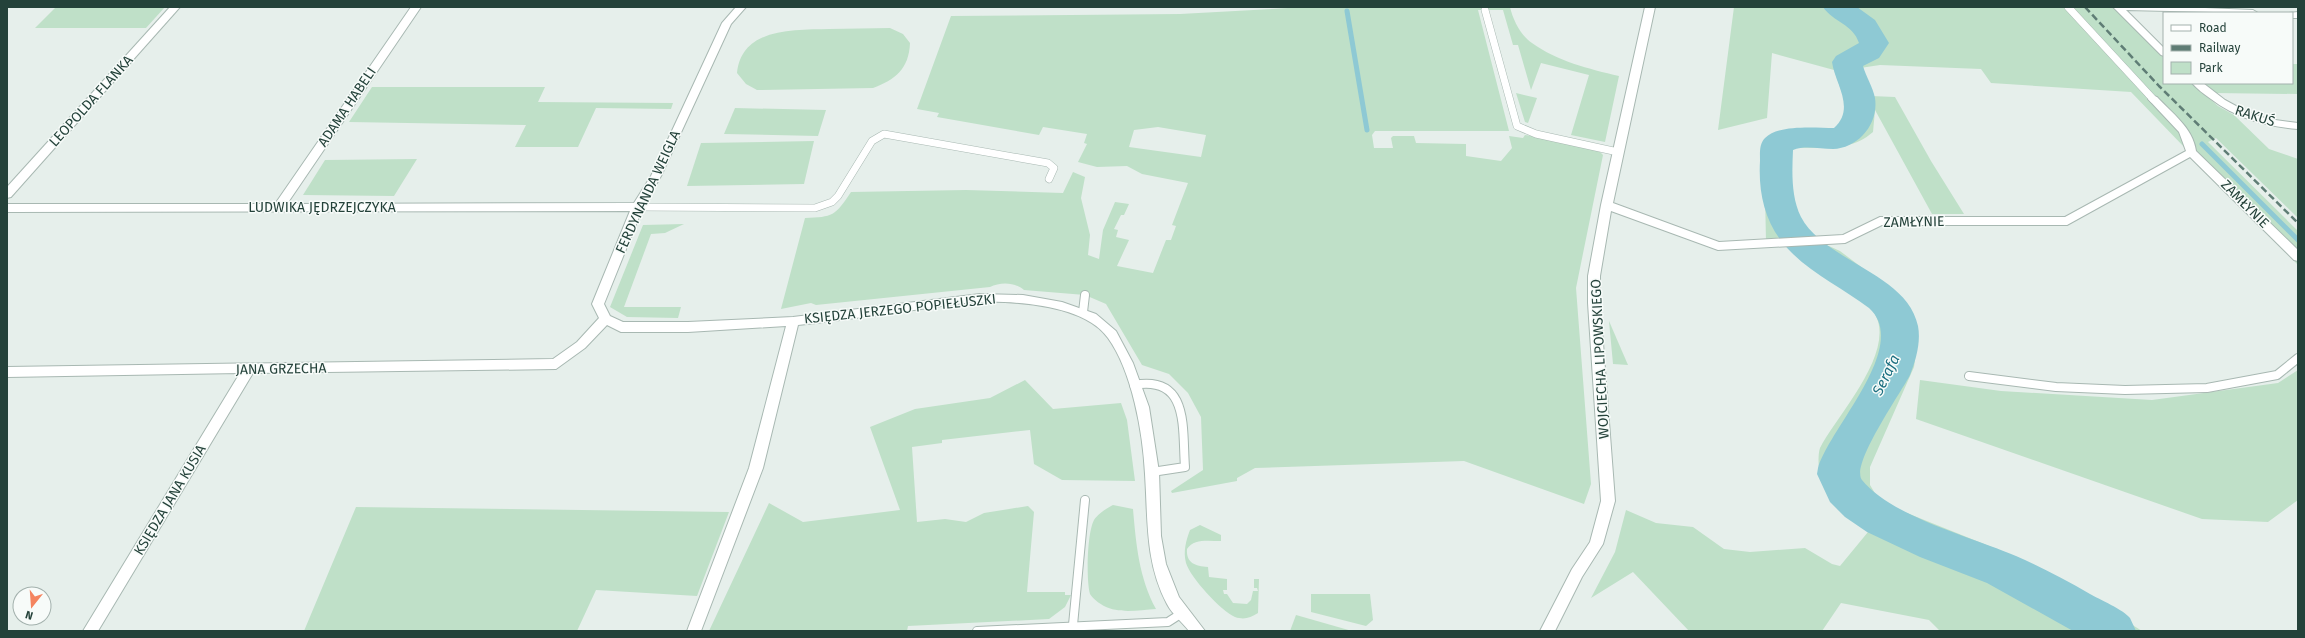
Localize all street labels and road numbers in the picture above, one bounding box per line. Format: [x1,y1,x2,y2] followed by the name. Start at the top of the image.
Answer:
[46,52,136,150] street label: LEOPOLDA FLANKA
[314,64,380,150] street label: ADAMA HABELI
[2233,101,2278,131] street label: RAKUŚ
[612,128,684,256] street label: FERDYNANDA WEIGLA
[2217,176,2273,232] street label: ZAMŁYNIE
[248,199,396,216] street label: LUDWIKA JĘDRZEJCZYKA
[1883,213,1945,231] street label: ZAMŁYNIE
[1587,279,1613,439] street label: WOJCIECHA LIPOWSKIEGO
[803,290,997,328] street label: KSIĘDZA JERZEGO POPIEŁUSZKI
[235,360,327,378] street label: JANA GRZECHA
[130,442,210,558] street label: KSIĘDZA JANA KUSIA

